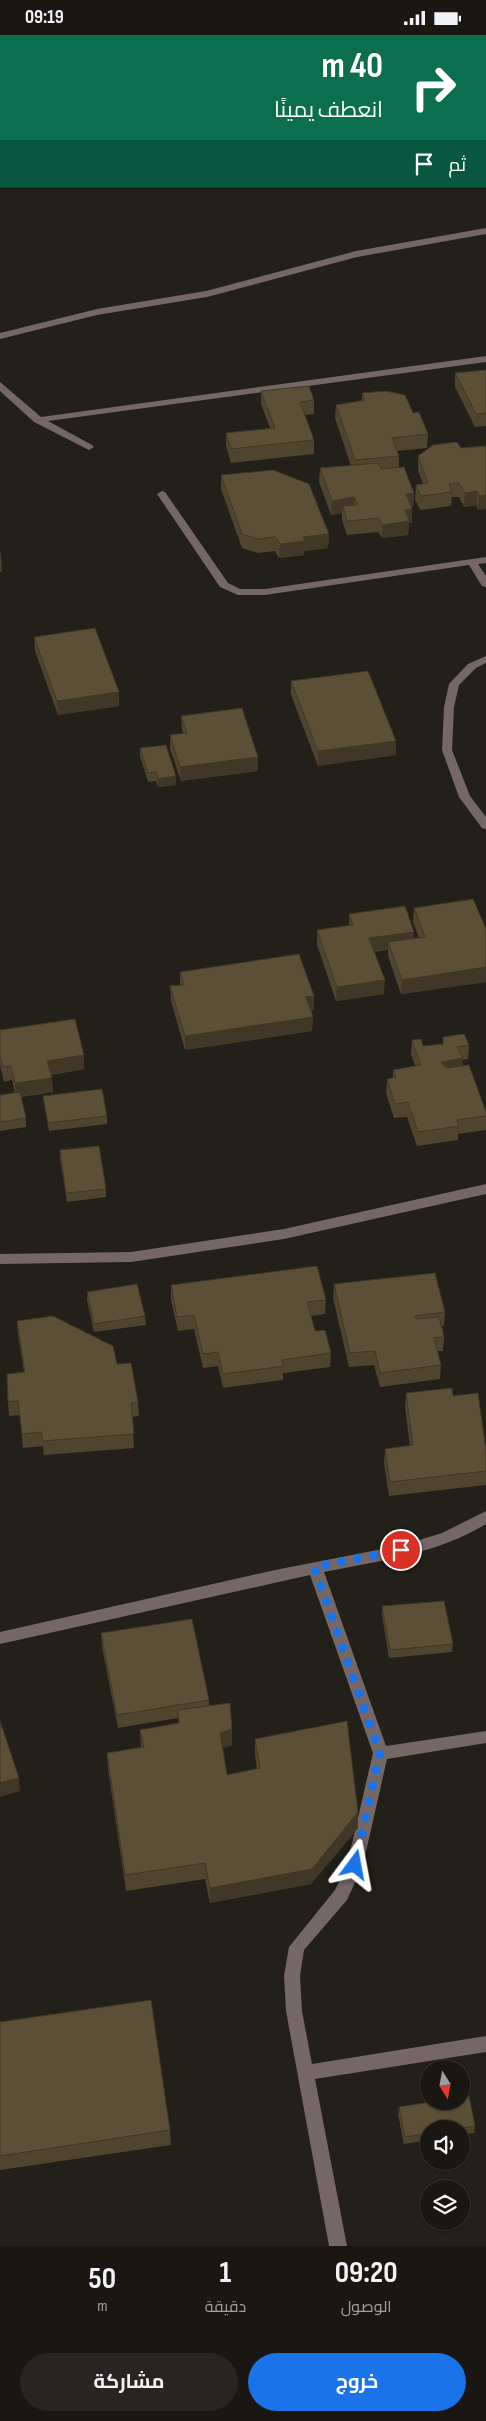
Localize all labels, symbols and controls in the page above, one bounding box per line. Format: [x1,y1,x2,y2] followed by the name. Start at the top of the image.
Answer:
[25,6,64,29] text: 09:19
[321,45,383,88] text: 40 m
[401,55,466,120] icon: right
[274,97,383,124] text: انعطف يمينًا
[410,150,438,178] icon: arrive
[448,154,466,177] text: ثم
[380,1529,422,1571] pin
[387,1536,415,1564] icon: arrive
[328,1838,380,1890] position arrow
[420,2060,470,2110] north arrow
[420,2060,470,2230] map controls
[420,2120,470,2170] button: sound
[420,2180,470,2230] button: layers
[220,2255,231,2291] text: 1
[335,2255,397,2291] text: 09:20
[89,2261,116,2297] text: 50
[97,2297,107,2316] text: m
[205,2298,246,2317] text: دقيقة
[341,2298,392,2317] text: الوصول
[20,2353,238,2411] button: مشاركة
[248,2353,466,2411] button: خروج

